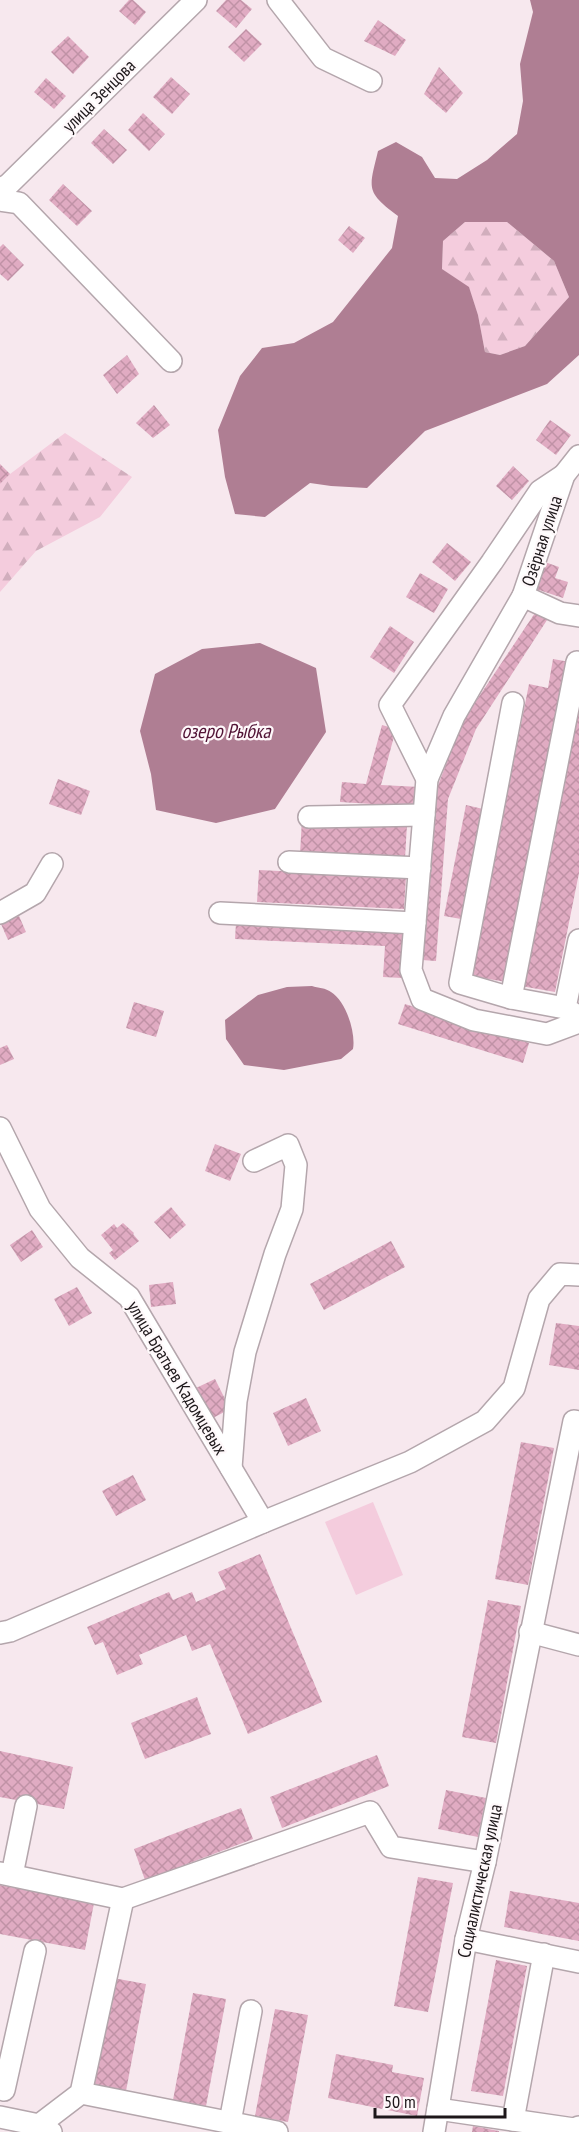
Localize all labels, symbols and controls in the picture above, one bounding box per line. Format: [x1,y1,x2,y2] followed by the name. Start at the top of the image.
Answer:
[57,54,140,137] street label: улица Зенцова
[516,493,567,589] street label: Озёрная улица
[181,718,272,744] water label: озеро Рыбка
[122,1297,233,1459] street label: улица Братьев Кадомцевых
[452,1802,507,1960] street label: Социалистическая улица
[375,2081,506,2119] scale bar
[384,2090,416,2113] text: 50 m

